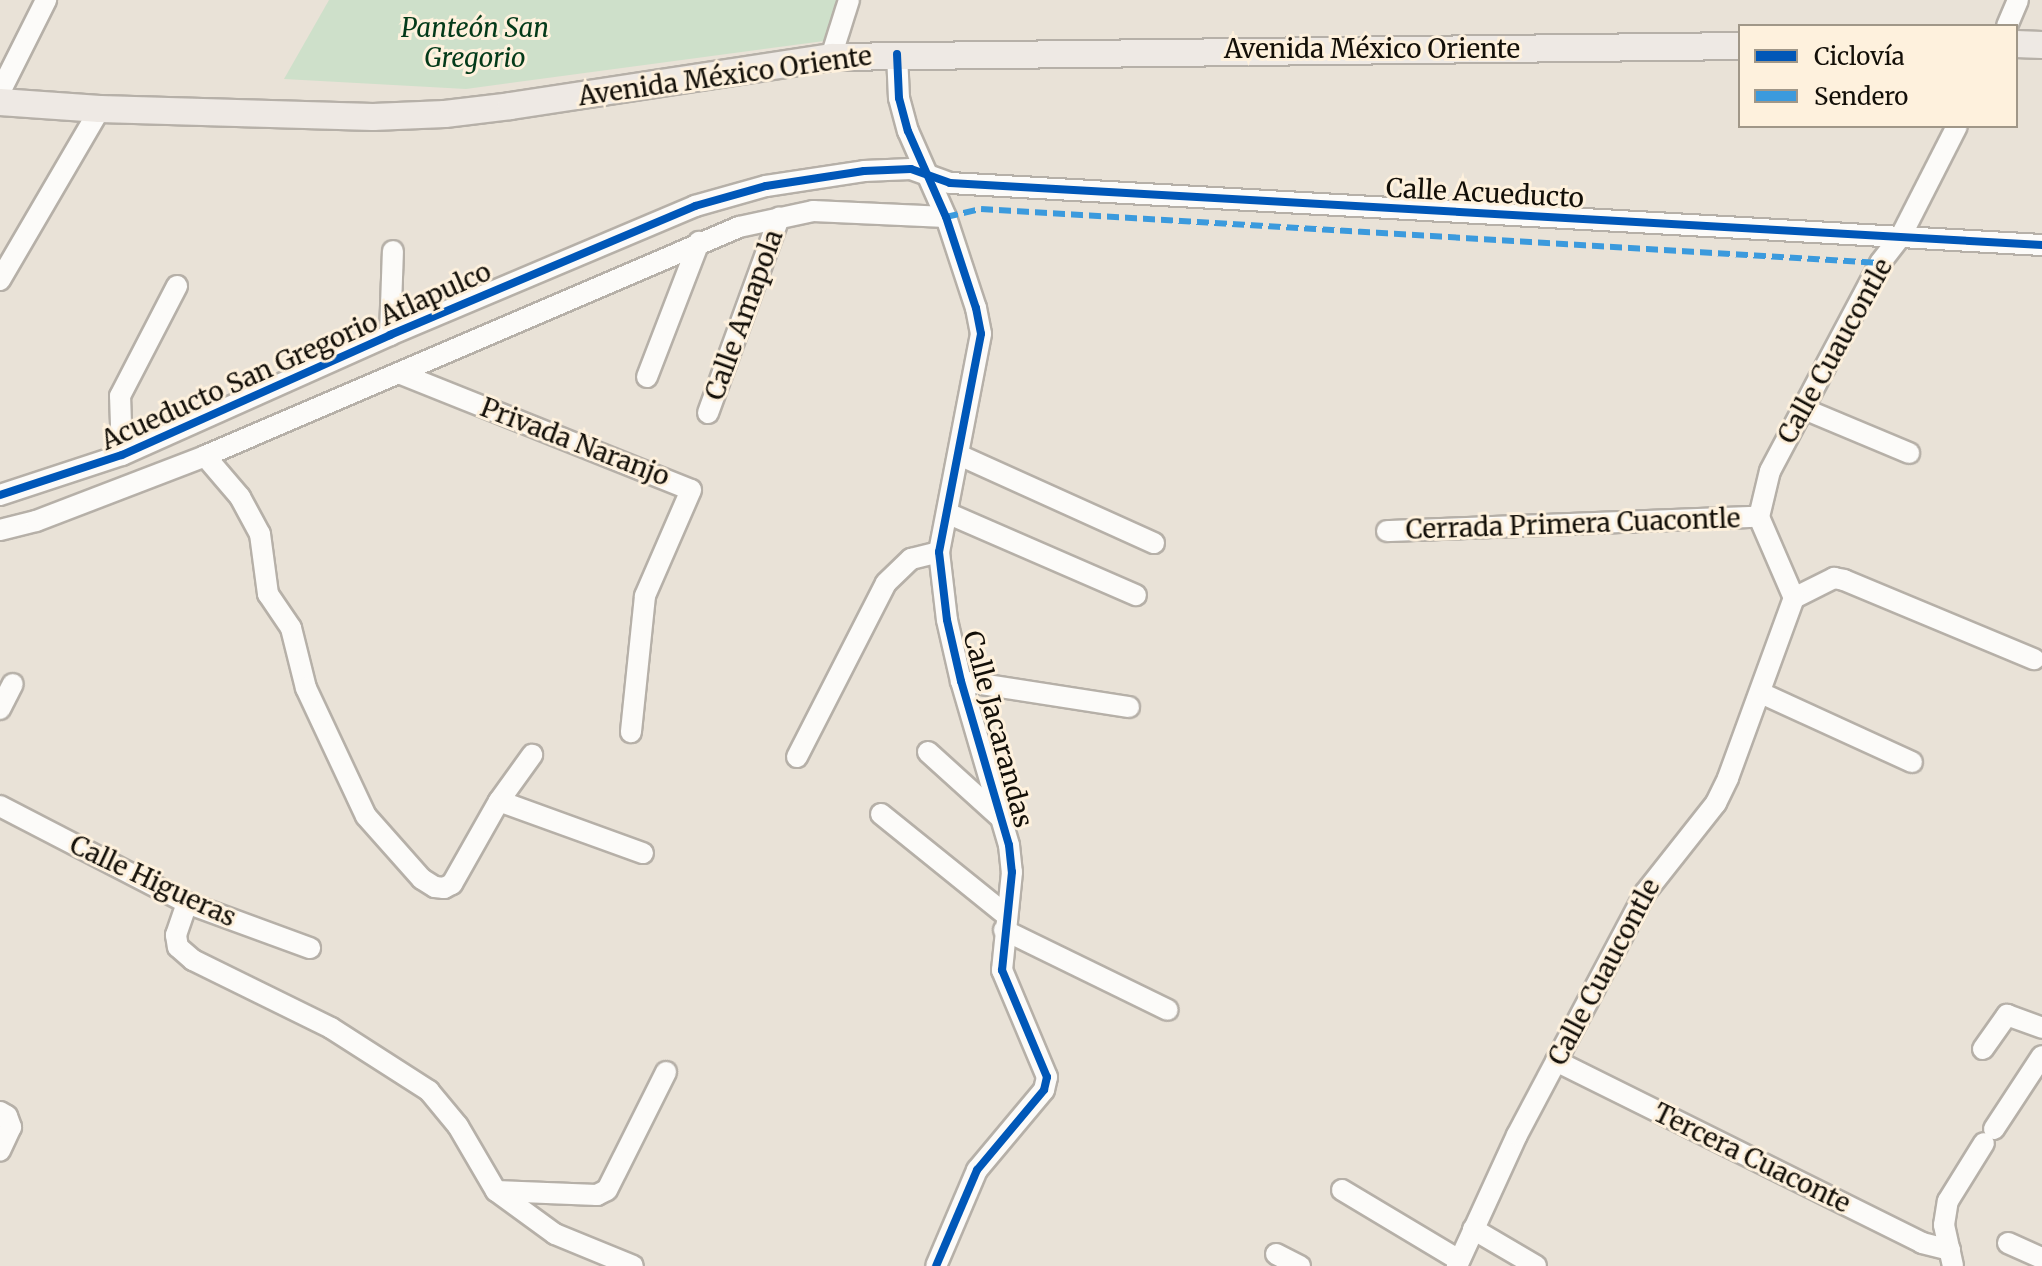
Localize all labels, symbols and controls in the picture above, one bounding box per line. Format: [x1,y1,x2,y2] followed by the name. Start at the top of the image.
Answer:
[401,12,549,74] park label: Panteón San Gregorio
[1738,24,2018,128] legend
[1224,33,1520,65] street label: Avenida México Oriente
[576,40,874,112] street label: Avenida México Oriente
[1814,41,1905,72] text: Ciclovía
[1814,81,1908,112] text: Sendero
[1385,172,1585,214] street label: Calle Acueducto
[699,226,789,404] street label: Calle Amapola
[1771,253,1899,449] street label: Calle Cuaucontle
[96,256,496,456] street label: Acueducto San Gregorio Atlapulco
[476,392,674,492] street label: Privada Naranjo
[1405,503,1741,545] street label: Cerrada Primera Cuacontle
[957,627,1039,831] street label: Calle Jacarandas
[65,829,241,933] street label: Calle Higueras
[1542,874,1666,1070] street label: Calle Cuaucontle
[1649,1097,1855,1219] street label: Tercera Cuaconte

